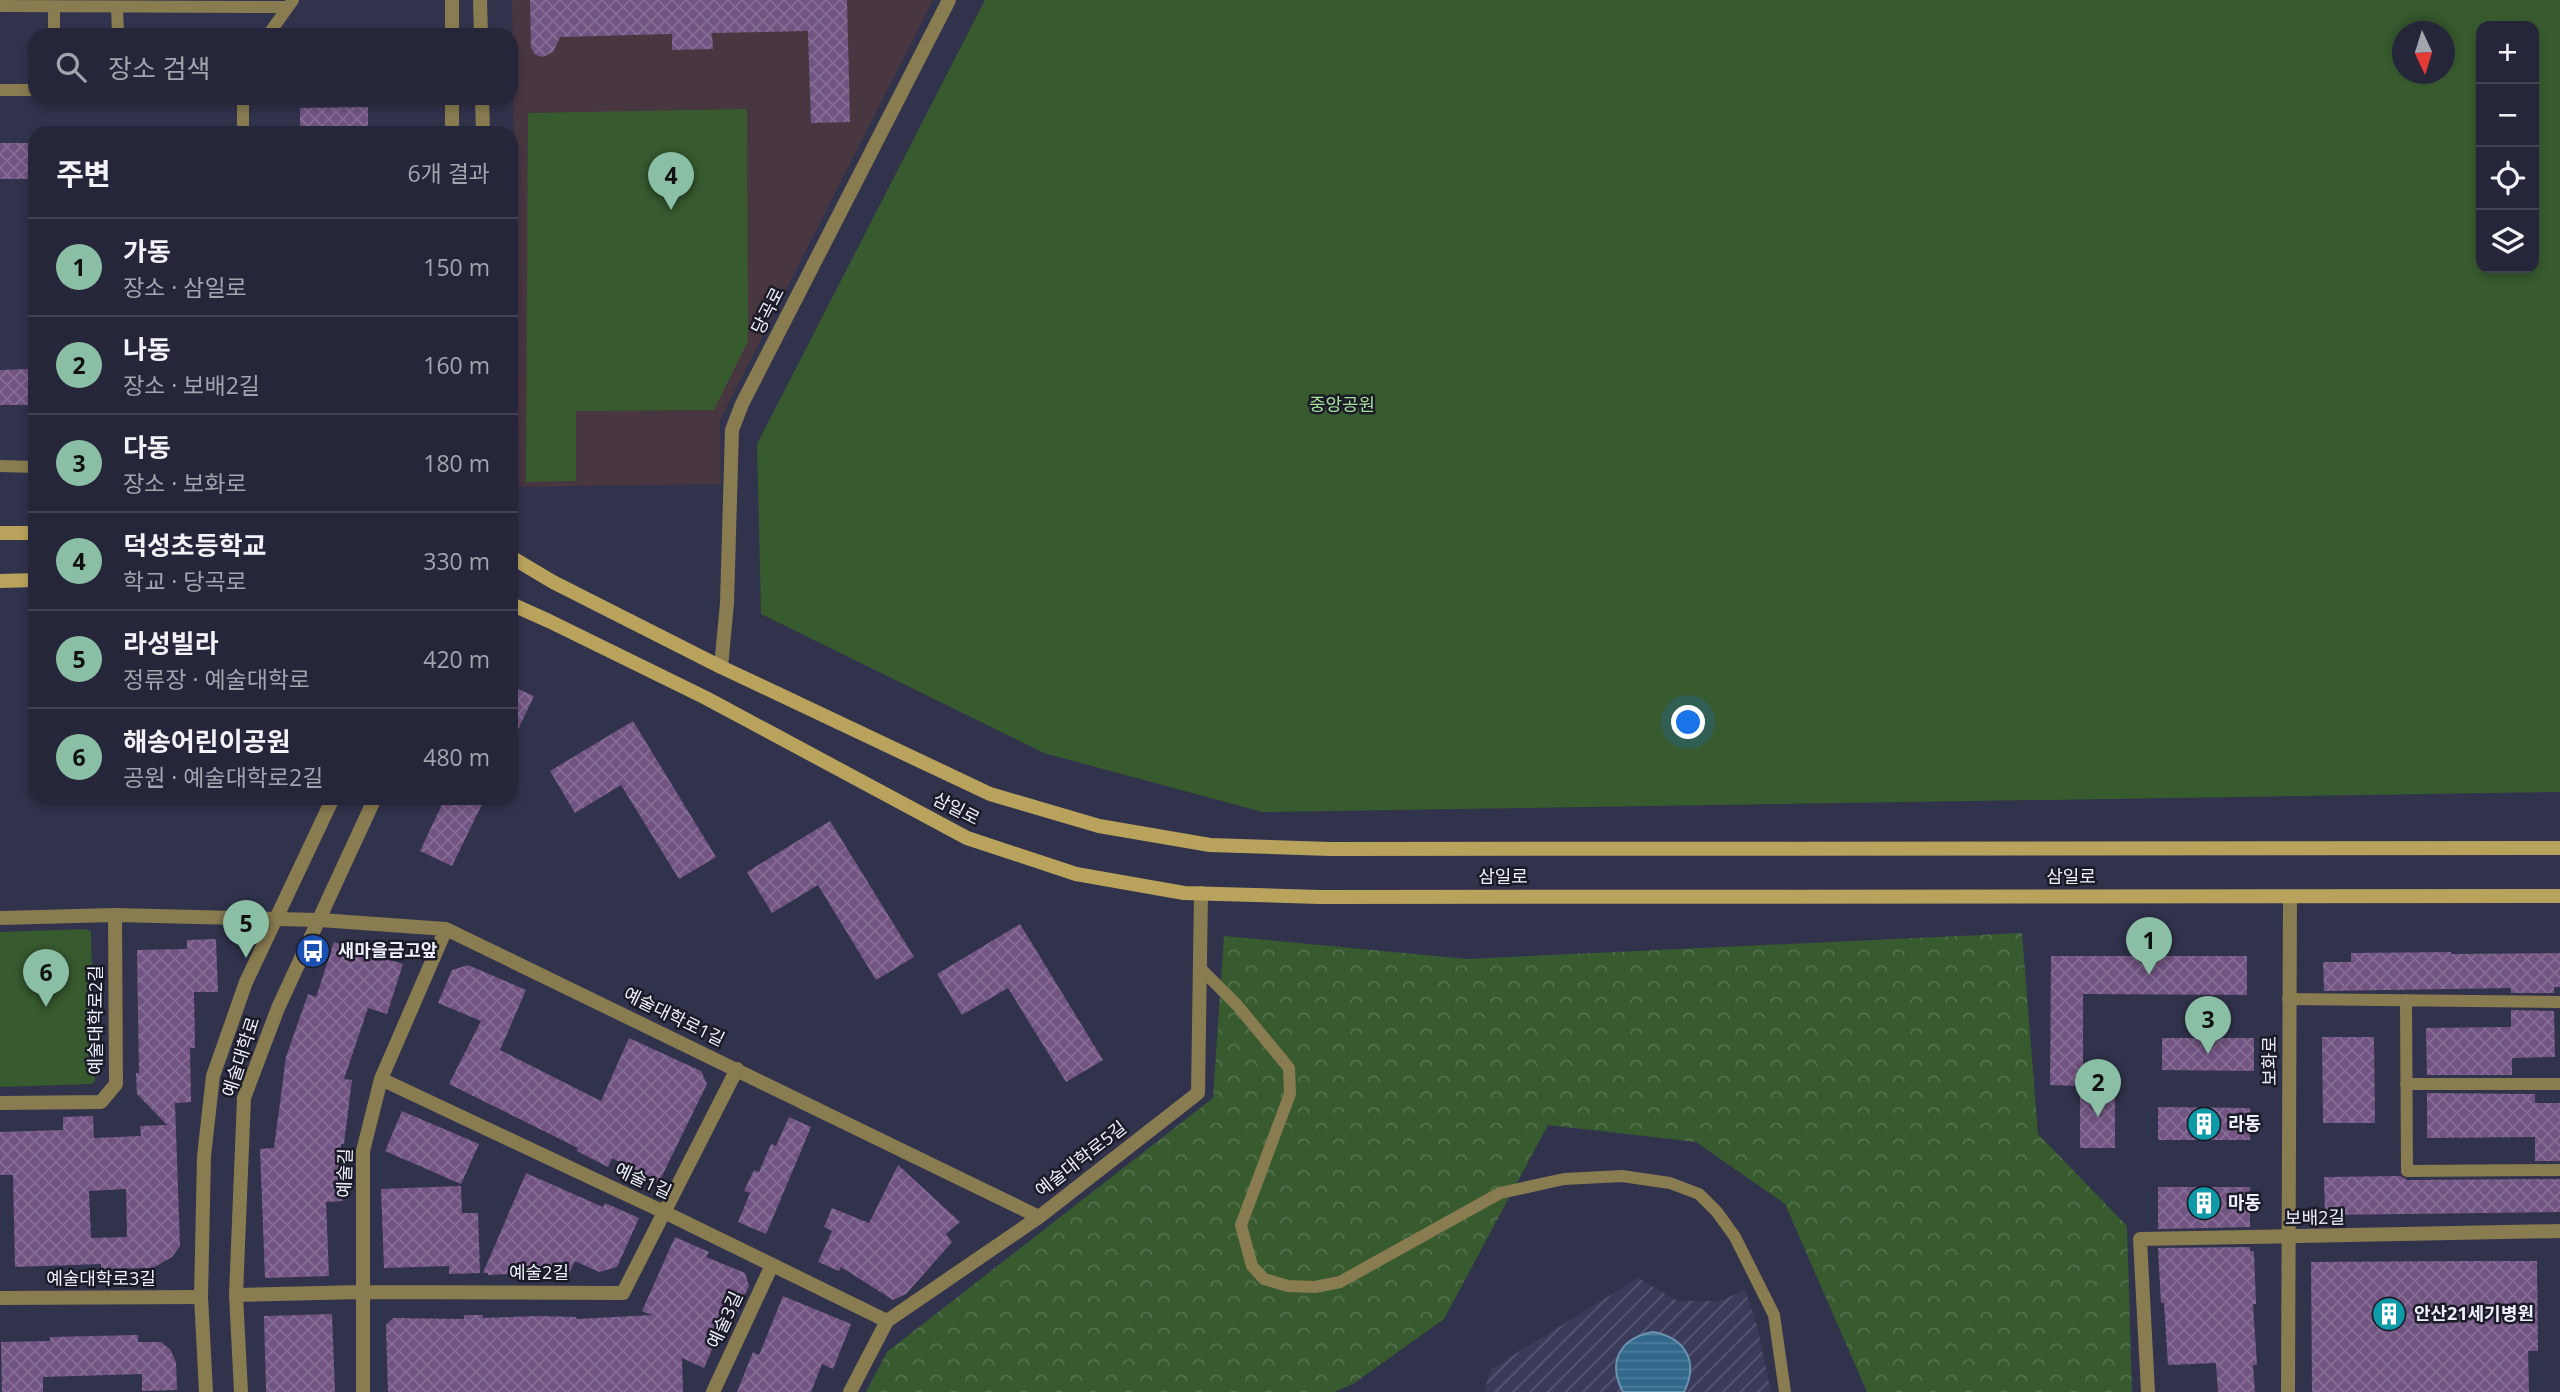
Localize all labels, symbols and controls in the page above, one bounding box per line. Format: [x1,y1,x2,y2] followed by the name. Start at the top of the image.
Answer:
[2392,21,2455,84] north arrow
[2476,21,2539,273] map controls
[2476,21,2539,84] button: +
[28,28,518,105] search box
[52,48,90,86] icon: search
[108,50,210,86] text: 장소 검색
[2476,84,2539,147] button: −
[2476,147,2539,210] button: locate
[648,152,694,210] pin: 4
[56,153,111,194] text: 주변
[407,157,490,189] text: 6개 결과
[2476,210,2539,273] button: layers
[123,233,171,269] text: 가동
[72,251,86,283] text: 1
[423,251,490,283] text: 150 m
[123,271,247,303] text: 장소 · 삼일로
[745,283,789,338] street label: 당곡로
[123,331,171,367] text: 나동
[72,349,86,381] text: 2
[423,349,490,381] text: 160 m
[123,369,260,401] text: 장소 · 보배2길
[1309,392,1375,416] park label: 중앙공원
[123,429,171,465] text: 다동
[72,447,86,479] text: 3
[423,447,490,479] text: 180 m
[123,467,247,499] text: 장소 · 보화로
[123,527,267,563] text: 덕성초등학교
[72,545,86,577] text: 4
[423,545,490,577] text: 330 m
[123,565,247,597] text: 학교 · 당곡로
[123,625,219,661] text: 라성빌라
[72,643,86,675] text: 5
[423,643,490,675] text: 420 m
[123,663,310,695] text: 정류장 · 예술대학로
[1671,705,1705,739] your location
[123,723,290,759] text: 해송어린이공원
[72,741,86,773] text: 6
[423,741,490,773] text: 480 m
[123,761,323,793] text: 공원 · 예술대학로2길
[929,786,984,830] street label: 삼일로
[1478,864,1528,888] street label: 삼일로
[2046,864,2096,888] street label: 삼일로
[223,900,269,958] pin: 5
[2126,917,2172,975] pin: 1
[294,932,332,970] bus stop icon: 새마을금고앞
[338,938,438,962] place label: 새마을금고앞
[23,949,69,1007] pin: 6
[83,965,107,1075] street label: 예술대학로2길
[620,981,729,1051] street label: 예술대학로1길
[2185,996,2231,1054] pin: 3
[216,1014,264,1100] street label: 예술대학로
[2257,1036,2281,1086] street label: 보화로
[2075,1059,2121,1117] pin: 2
[2185,1105,2223,1143] building icon: 라동
[2228,1111,2261,1135] place label: 라동
[1030,1115,1131,1201] street label: 예술대학로5길
[331,1148,357,1198] street label: 예술길
[611,1157,676,1204] street label: 예술1길
[2185,1184,2223,1222] building icon: 마동
[2228,1190,2261,1214] place label: 마동
[2285,1204,2345,1230] street label: 보배2길
[509,1260,569,1284] street label: 예술2길
[46,1266,156,1290] street label: 예술대학로3길
[701,1287,748,1352] street label: 예술3길
[2370,1295,2408,1333] building icon: 안산21세기병원
[2414,1301,2534,1325] place label: 안산21세기병원

